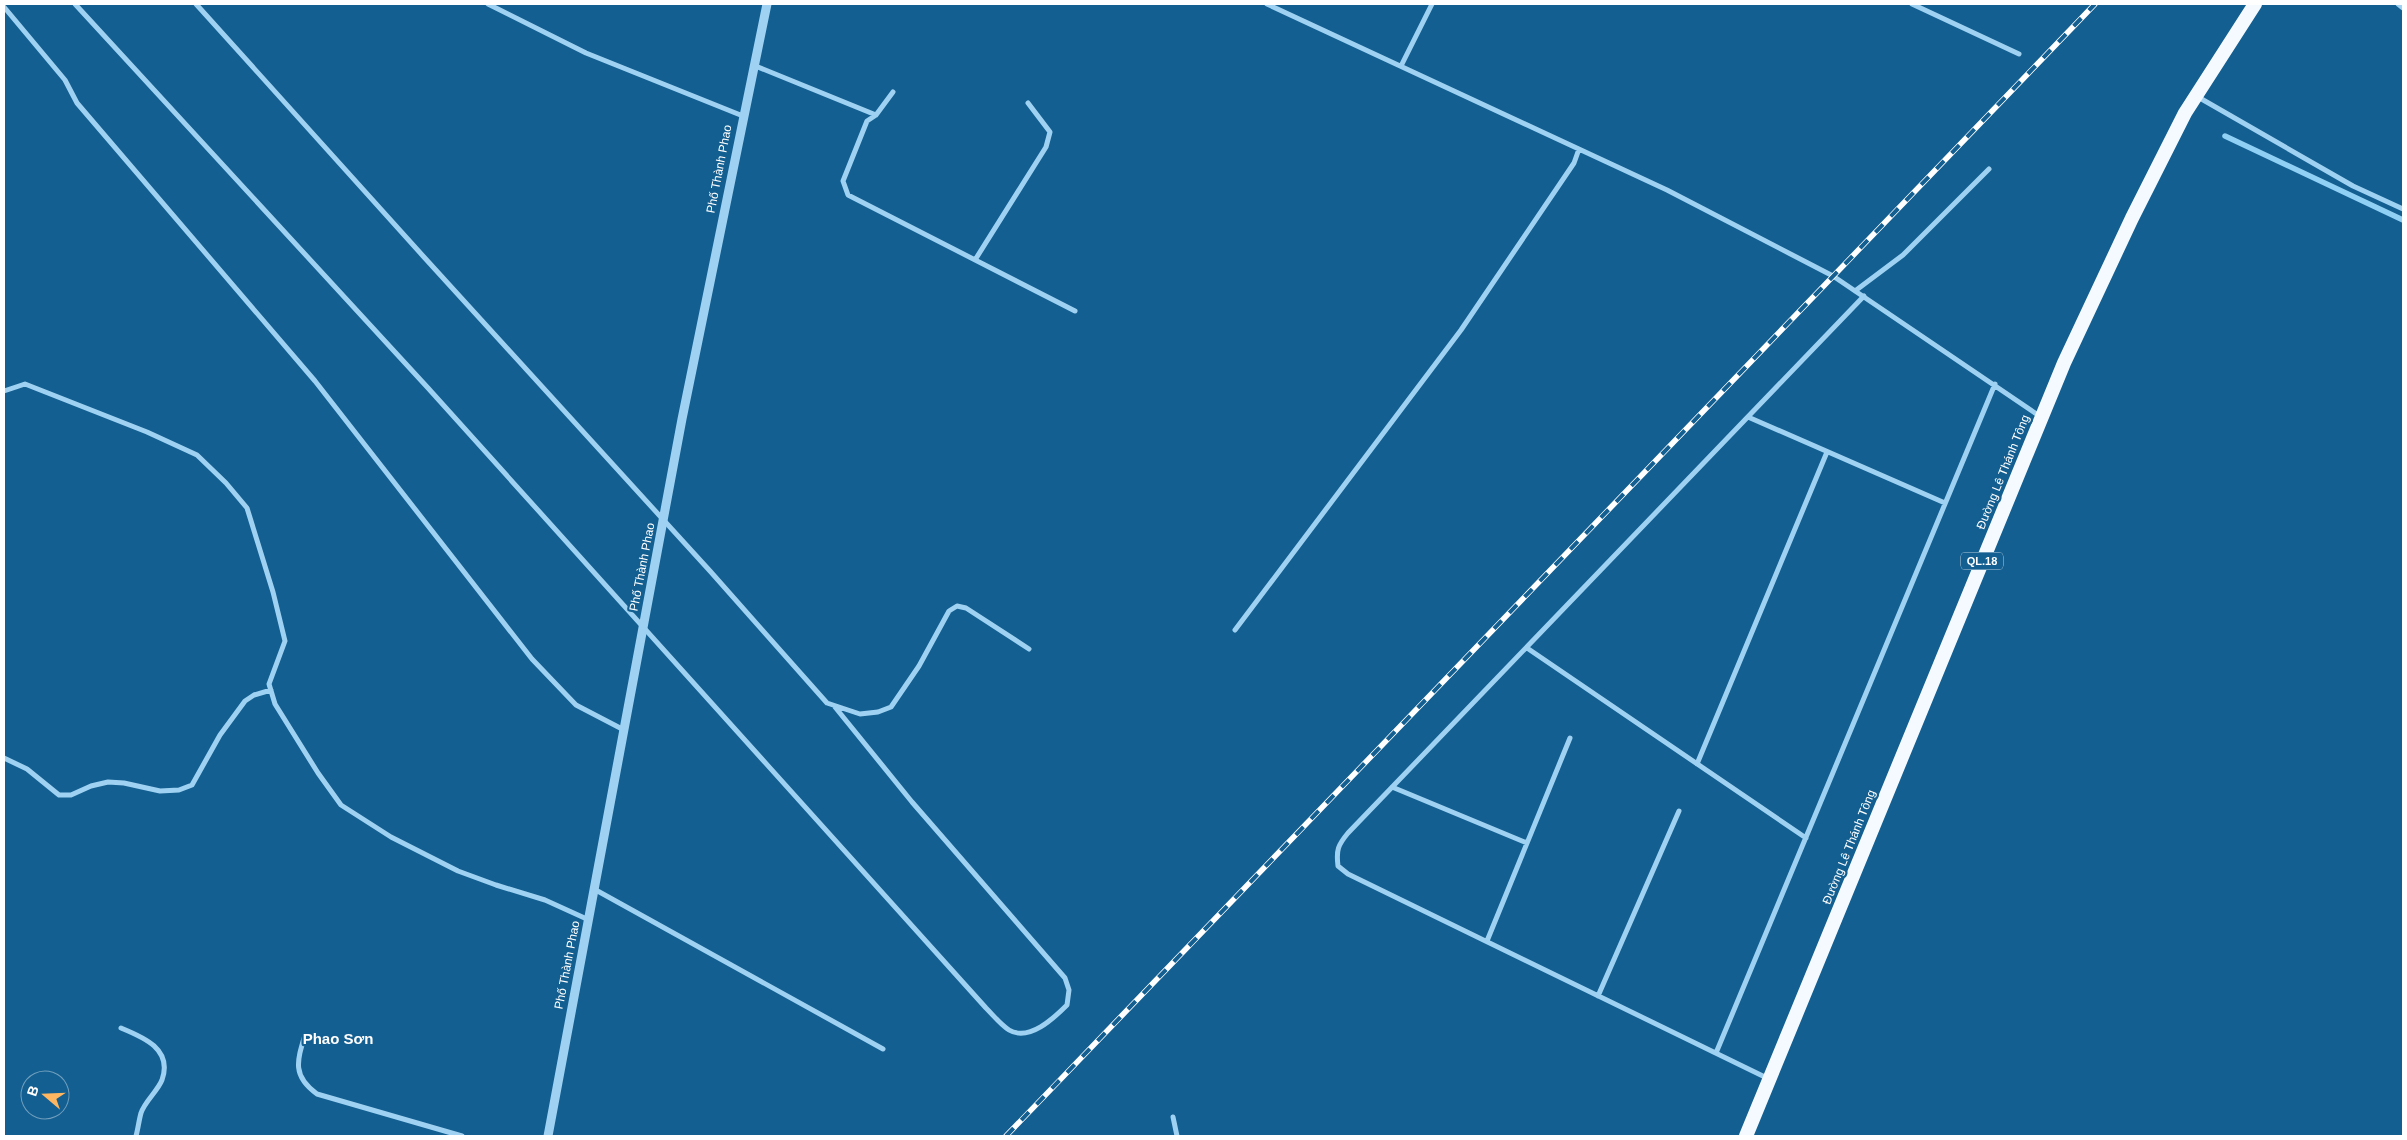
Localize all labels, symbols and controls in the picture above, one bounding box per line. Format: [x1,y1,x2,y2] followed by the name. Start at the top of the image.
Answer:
[704,123,735,214] street label: Phố Thành Phao
[1974,413,2032,531] street label: Đường Lê Thánh Tông
[627,521,658,612] street label: Phố Thành Phao
[1961,552,2003,570] road number: QL.18
[1820,788,1878,906] street label: Đường Lê Thánh Tông
[552,919,583,1010] street label: Phố Thành Phao
[303,1030,373,1047] district label: Phao Sơn
[20,1070,70,1120] north arrow
[23,1083,42,1098] text: B

